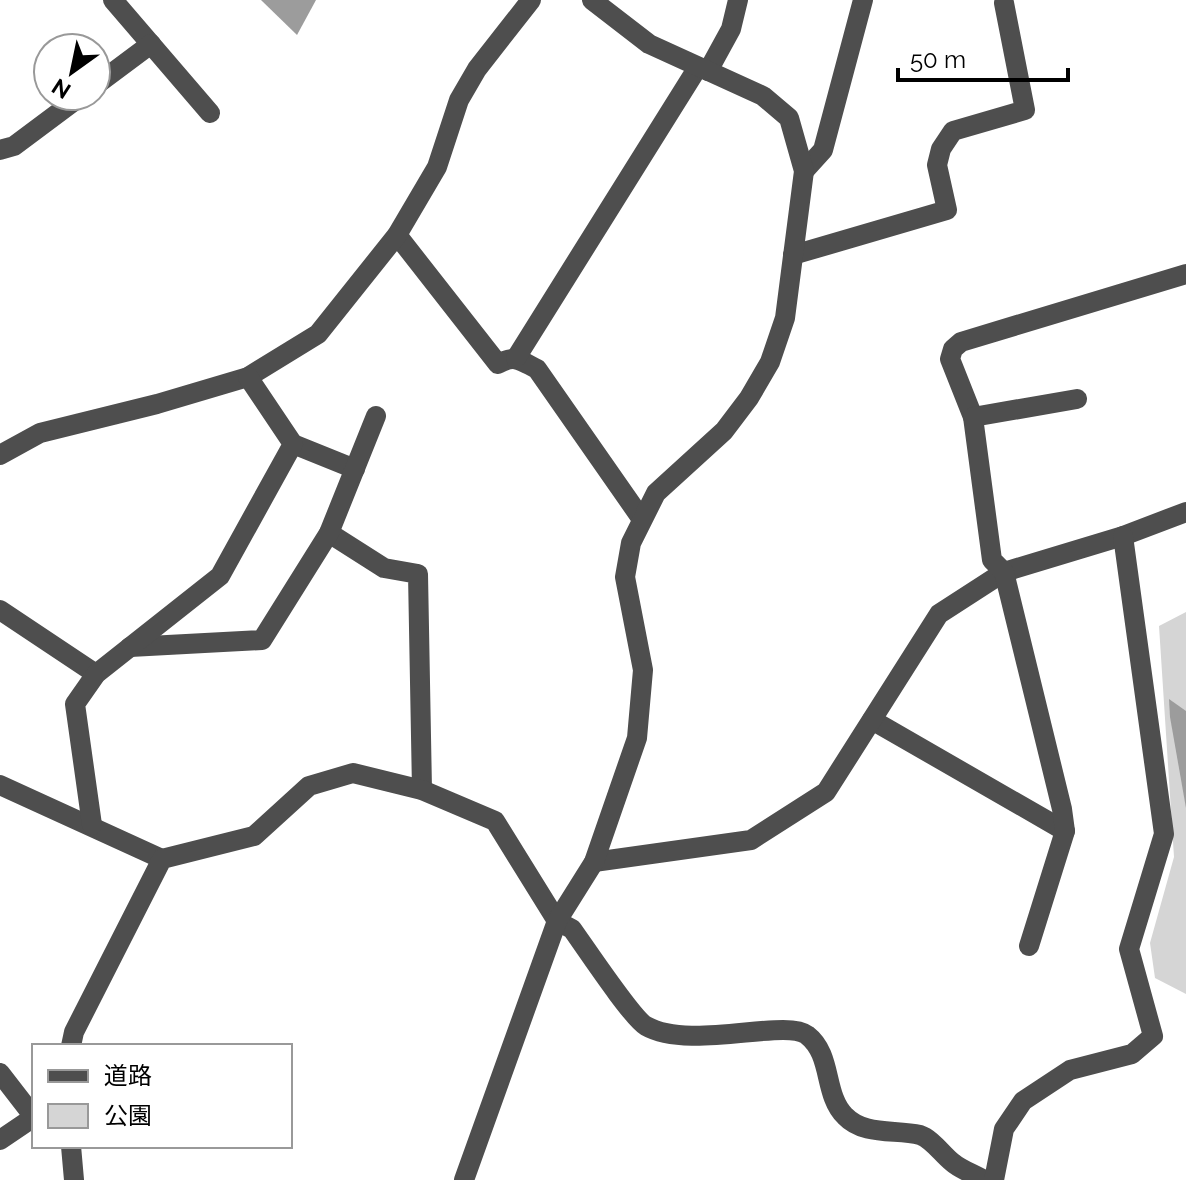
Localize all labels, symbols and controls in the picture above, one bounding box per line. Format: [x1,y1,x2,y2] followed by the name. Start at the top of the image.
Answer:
[32,32,112,112] north arrow
[898,32,1068,82] scale bar
[910,45,966,74] text: 50 m
[47,73,75,104] text: N
[32,1044,292,1148] legend
[104,1061,152,1090] text: 道路
[104,1101,152,1130] text: 公園

